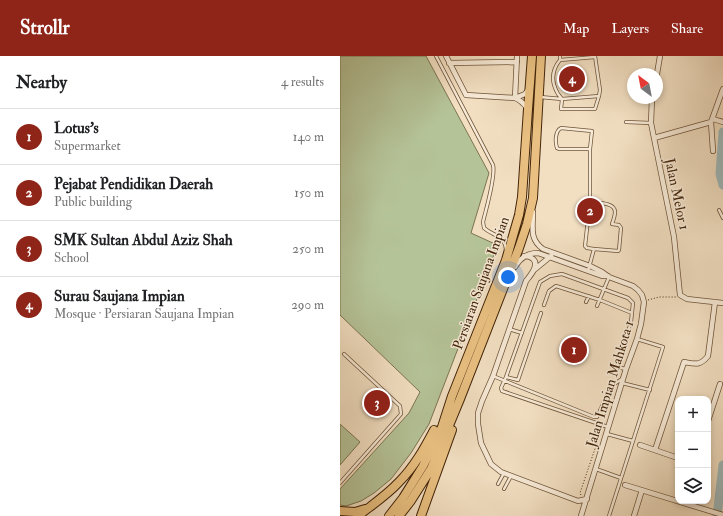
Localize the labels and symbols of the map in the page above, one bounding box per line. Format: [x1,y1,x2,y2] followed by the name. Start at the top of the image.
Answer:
[559,64,585,94] pin: 4
[627,68,663,104] north arrow
[661,155,693,232] street label: Jalan Melor 1
[577,196,603,226] pin: 2
[449,214,514,352] street label: Persiaran Saujana Impian
[498,267,518,287] your location
[582,319,638,451] street label: Jalan Impian Mahkota 1
[561,335,587,365] pin: 1
[364,388,390,418] pin: 3

